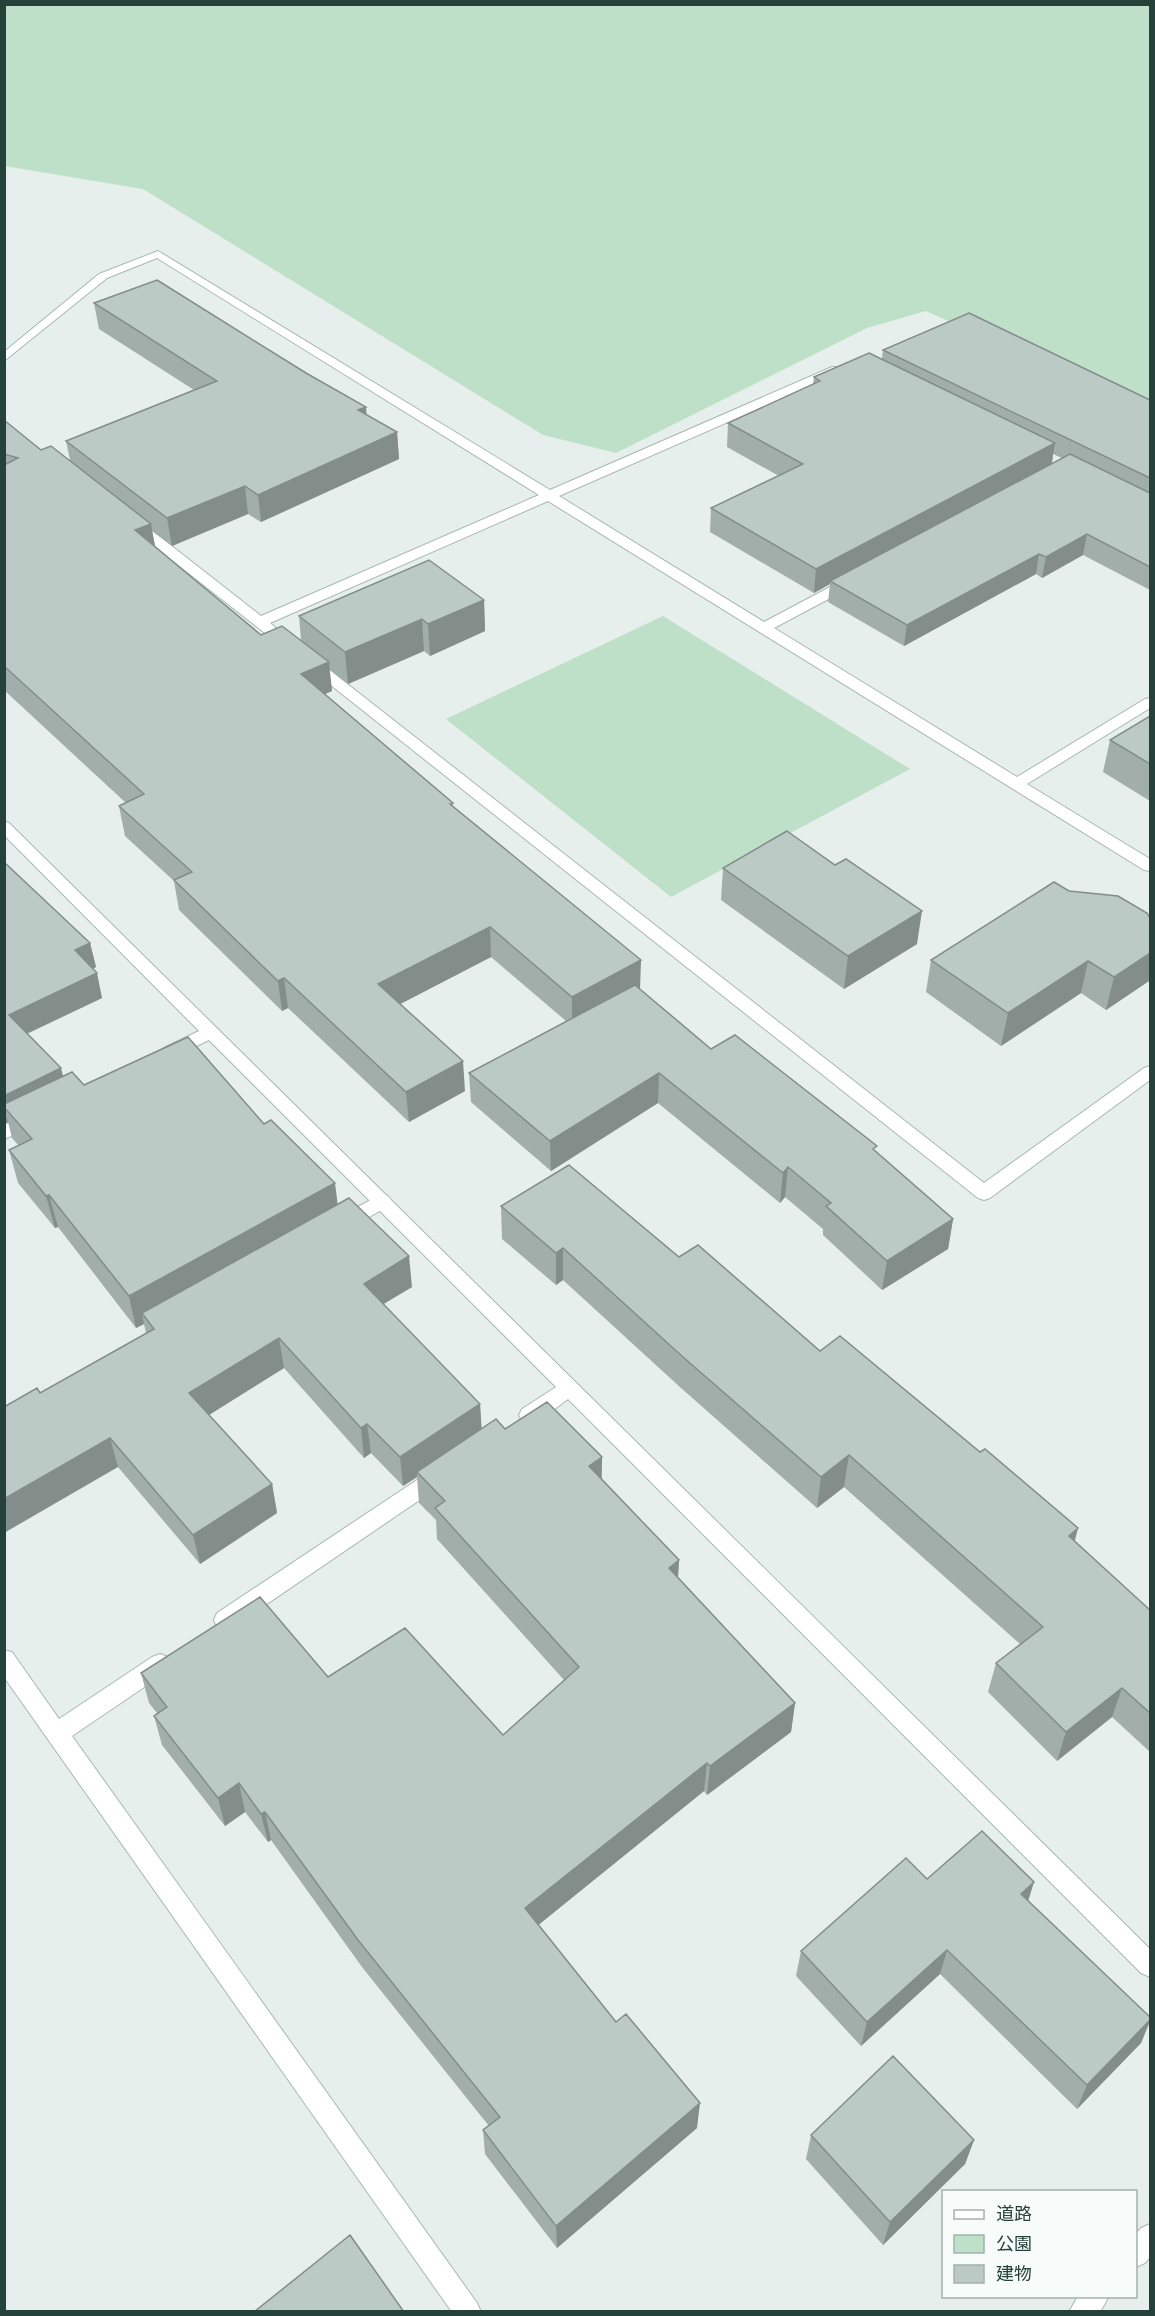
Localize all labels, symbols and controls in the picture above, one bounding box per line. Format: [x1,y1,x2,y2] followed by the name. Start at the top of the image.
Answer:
[942,2190,1137,2298] legend
[996,2201,1032,2226] text: 道路
[996,2231,1032,2256] text: 公園
[996,2261,1032,2286] text: 建物

